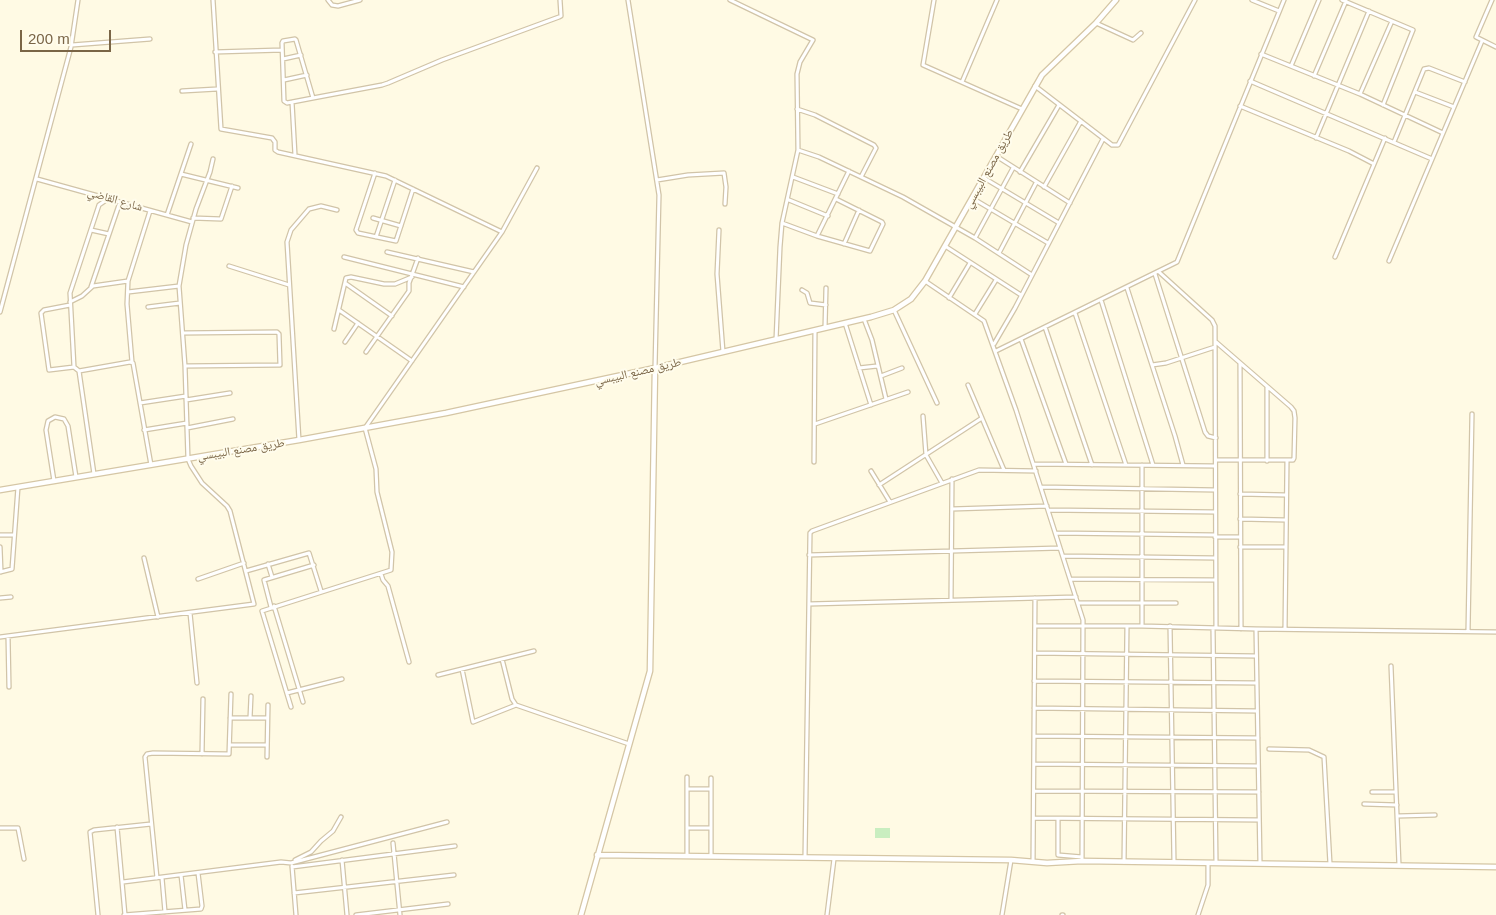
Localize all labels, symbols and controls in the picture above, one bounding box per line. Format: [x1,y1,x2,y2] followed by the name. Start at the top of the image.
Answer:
[22,20,114,52] scale bar
[28,30,70,47] text: 200 m
[961,127,1017,211] street label: طريق مصنع البيبسي
[86,185,144,215] street label: شارع القاضي
[593,355,683,389] street label: طريق مصنع البيبسي
[196,436,286,464] street label: طريق مصنع البيبسي

